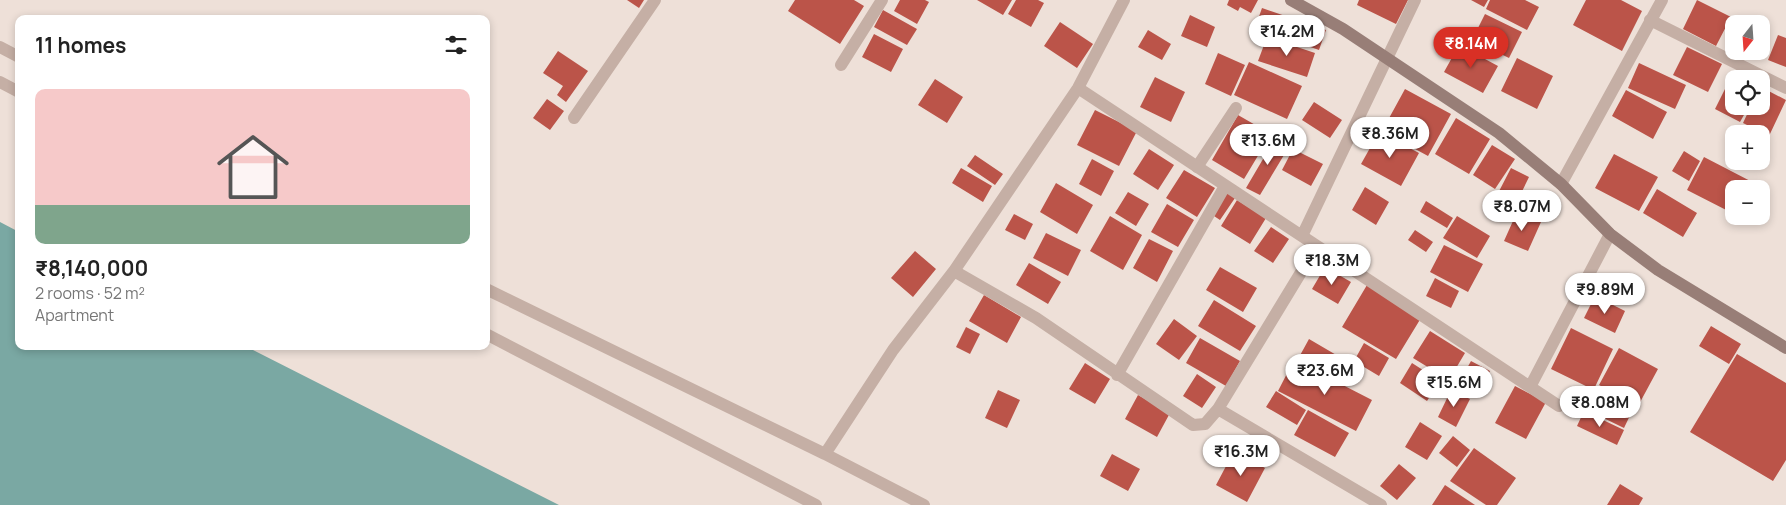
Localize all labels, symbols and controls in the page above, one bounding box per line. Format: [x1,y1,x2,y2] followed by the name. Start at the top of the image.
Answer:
[1246,15,1328,57] pin: ₹14.2M
[1725,15,1770,60] north arrow
[1725,15,1770,225] map controls
[1260,20,1314,42] text: ₹14.2M
[1430,27,1512,69] pin: ₹8.14M
[35,31,126,59] text: 11 homes
[442,31,470,59] icon: filters
[1444,32,1498,54] text: ₹8.14M
[1725,70,1770,115] button: locate
[1349,116,1431,159] pin: ₹8.36M
[208,122,298,212] icon: home
[1361,122,1419,144] text: ₹8.36M
[1227,124,1309,166] pin: ₹13.6M
[1725,125,1770,170] button: +
[1241,129,1295,151] text: ₹13.6M
[1725,180,1770,225] button: −
[1481,190,1563,232] pin: ₹8.07M
[1493,195,1551,217] text: ₹8.07M
[1291,244,1373,286] pin: ₹18.3M
[1305,249,1359,271] text: ₹18.3M
[35,254,148,282] text: ₹8,140,000
[1564,272,1646,315] pin: ₹9.89M
[1576,278,1634,300] text: ₹9.89M
[35,282,145,304] text: 2 rooms · 52 m²
[35,304,114,326] text: Apartment
[1284,354,1366,396] pin: ₹23.6M
[1296,359,1354,381] text: ₹23.6M
[1413,366,1495,408] pin: ₹15.6M
[1427,371,1481,393] text: ₹15.6M
[1559,386,1641,428] pin: ₹8.08M
[1571,391,1629,413] text: ₹8.08M
[1200,434,1282,477] pin: ₹16.3M
[1214,440,1268,462] text: ₹16.3M

